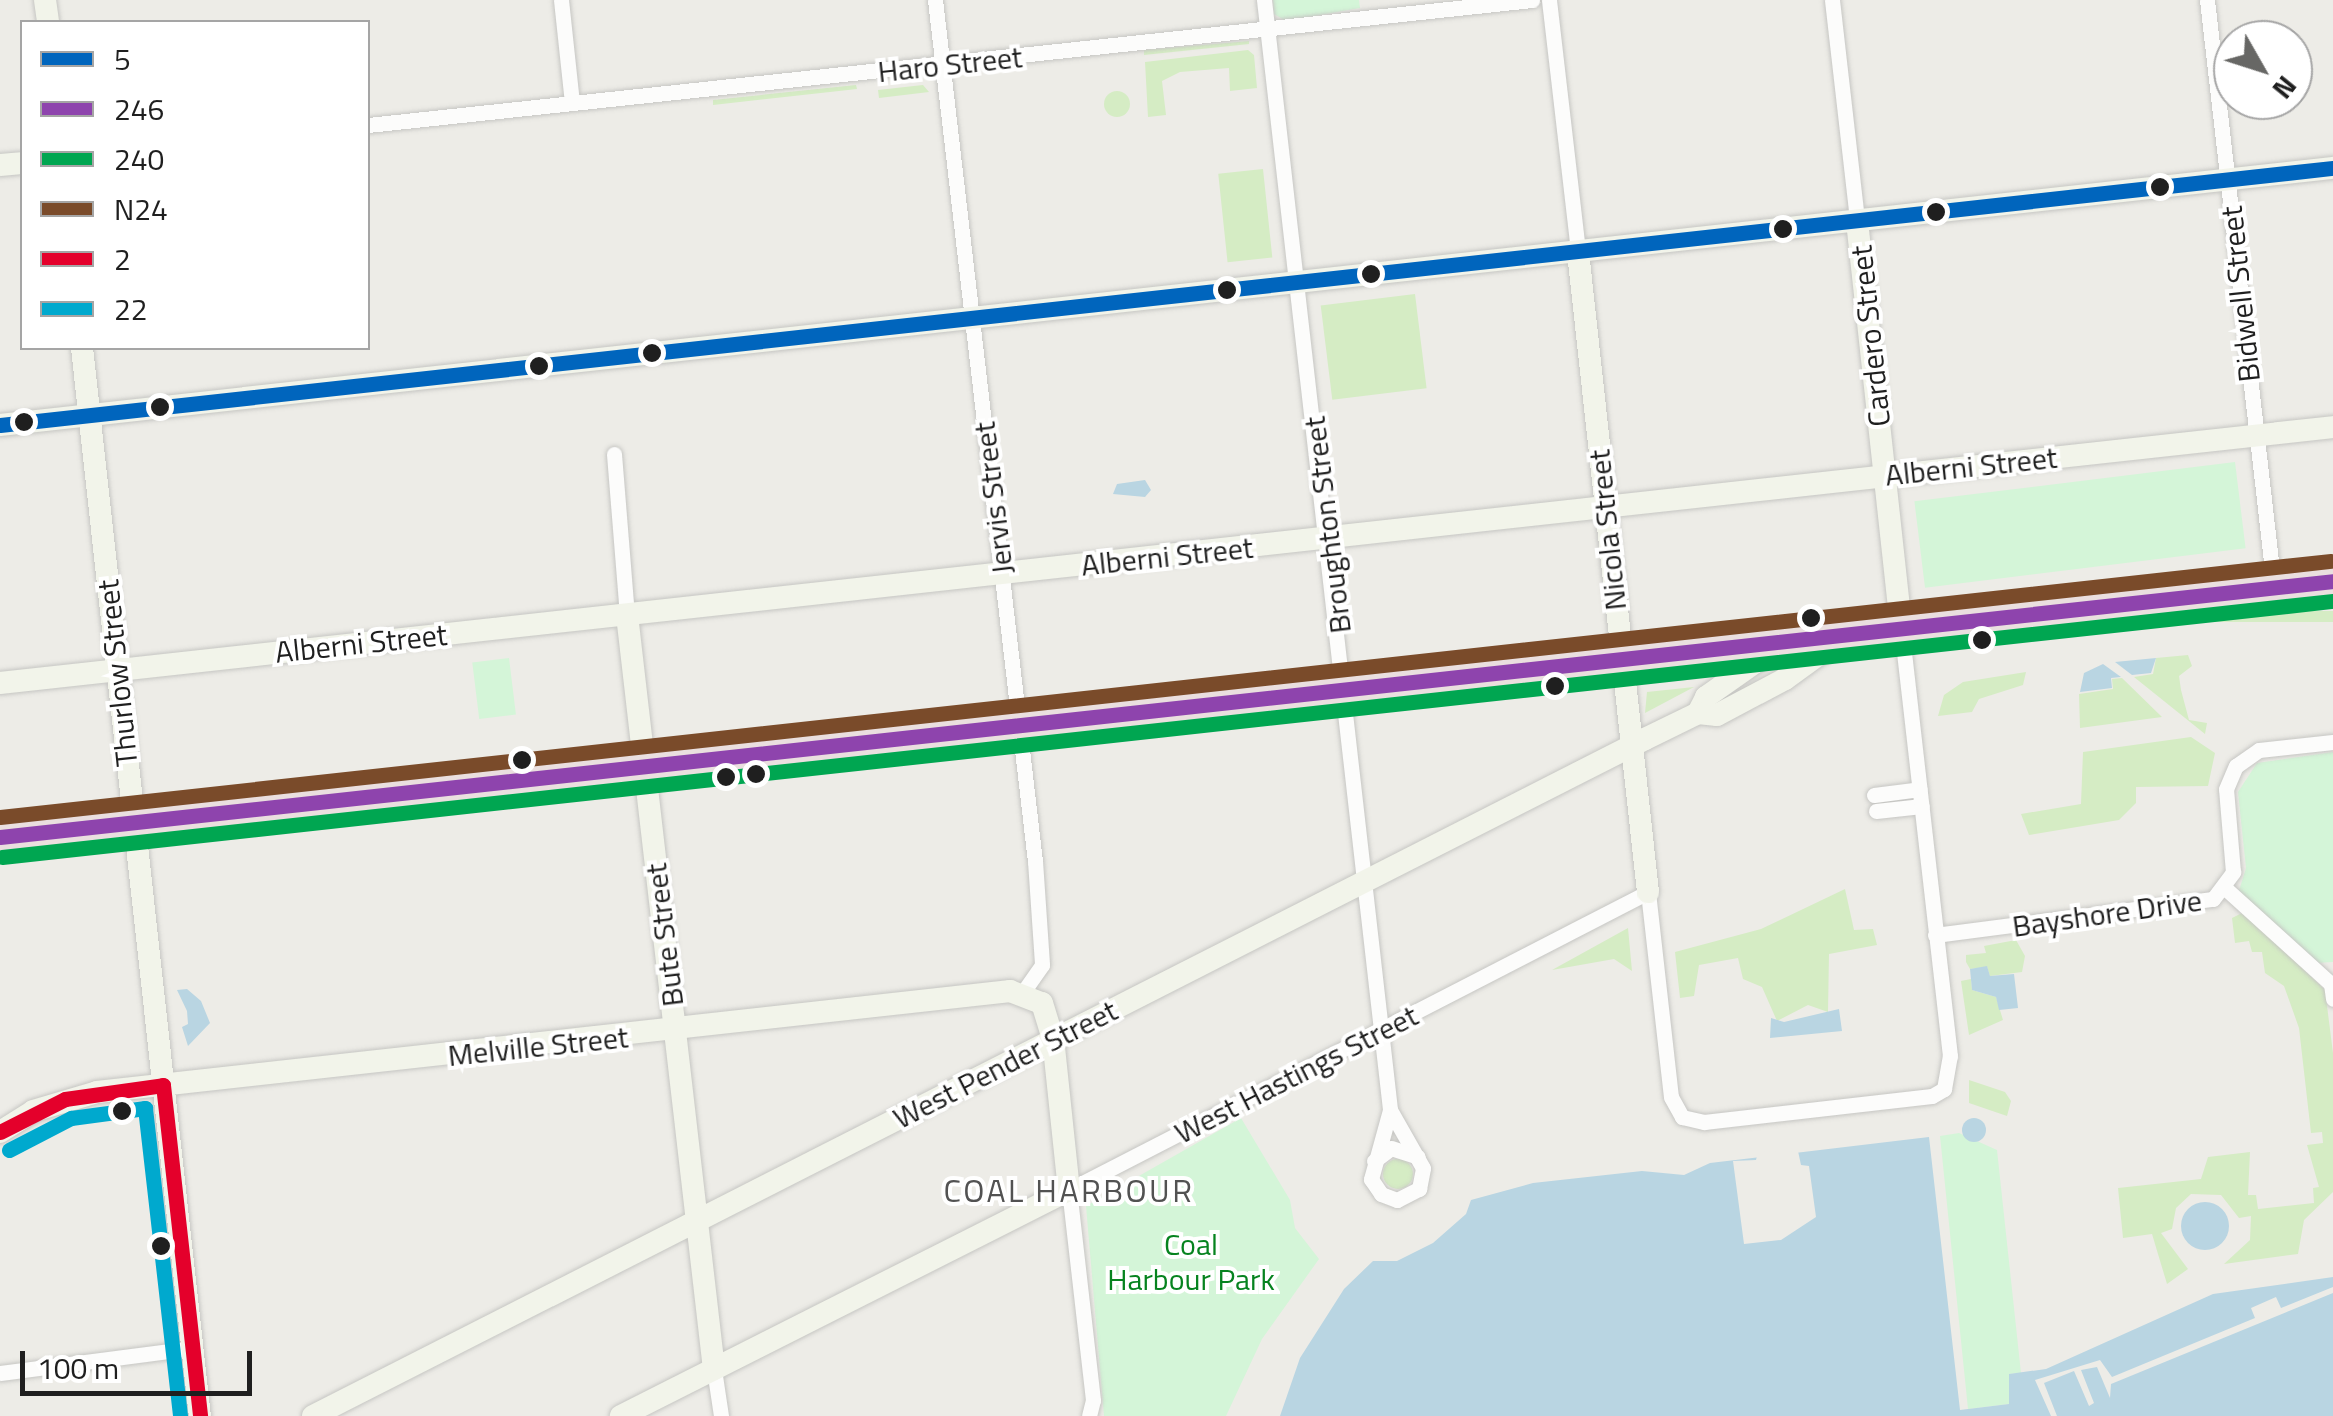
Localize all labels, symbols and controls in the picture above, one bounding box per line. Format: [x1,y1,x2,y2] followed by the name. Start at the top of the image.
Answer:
[20,20,370,350] legend
[2213,20,2313,120] north arrow
[114,36,131,82] text: 5
[876,39,1024,89] street label: Haro Street
[2262,67,2308,109] text: N
[114,86,164,132] text: 246
[114,136,164,182] text: 240
[2150,177,2170,197] unlabelled marker
[114,186,168,232] text: N24
[1926,202,1946,222] unlabelled marker
[2213,204,2267,384] street label: Bidwell Street
[1773,219,1793,239] unlabelled marker
[114,236,131,282] text: 2
[1843,244,1897,428] street label: Cardero Street
[1361,264,1381,284] unlabelled marker
[1217,280,1237,300] unlabelled marker
[114,286,148,332] text: 22
[642,343,662,363] unlabelled marker
[529,356,549,376] unlabelled marker
[150,397,170,417] unlabelled marker
[14,412,34,432] unlabelled marker
[1296,415,1358,635] street label: Broughton Street
[966,420,1020,576] street label: Jervis Street
[1883,439,2059,493] street label: Alberni Street
[1581,448,1633,612] street label: Nicola Street
[1079,529,1255,583] street label: Alberni Street
[89,578,145,768] street label: Thurlow Street
[1801,608,1821,628] unlabelled marker
[273,616,449,670] street label: Alberni Street
[1972,630,1992,650] unlabelled marker
[1545,676,1565,696] unlabelled marker
[512,750,532,770] unlabelled marker
[746,764,766,784] unlabelled marker
[716,767,736,787] unlabelled marker
[637,861,691,1009] street label: Bute Street
[2010,882,2204,944] street label: Bayshore Drive
[887,992,1123,1136] street label: West Pender Street
[1168,997,1424,1151] street label: West Hastings Street
[446,1019,630,1073] street label: Melville Street
[112,1101,132,1121] unlabelled marker
[944,1171,1194,1209] district label: COAL HARBOUR
[1107,1226,1275,1296] park label: Coal Harbour Park
[151,1236,171,1256] unlabelled marker
[25,1331,258,1393] scale bar
[37,1345,119,1391] text: 100 m

